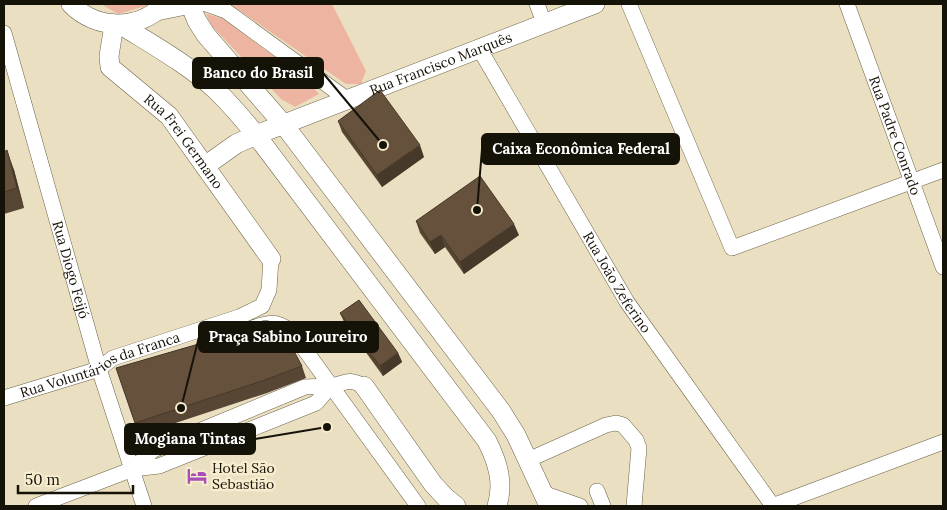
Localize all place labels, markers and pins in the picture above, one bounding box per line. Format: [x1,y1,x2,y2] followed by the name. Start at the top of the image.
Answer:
[193,58,323,88] callout: Banco do Brasil
[482,134,679,164] callout: Caixa Econômica Federal
[199,322,378,352] callout: Praça Sabino Loureiro
[125,424,255,454] callout: Mogiana Tintas
[212,459,275,493] place label: Hotel São Sebastião
[186,465,208,487] hotel icon: Hotel São Sebastião

